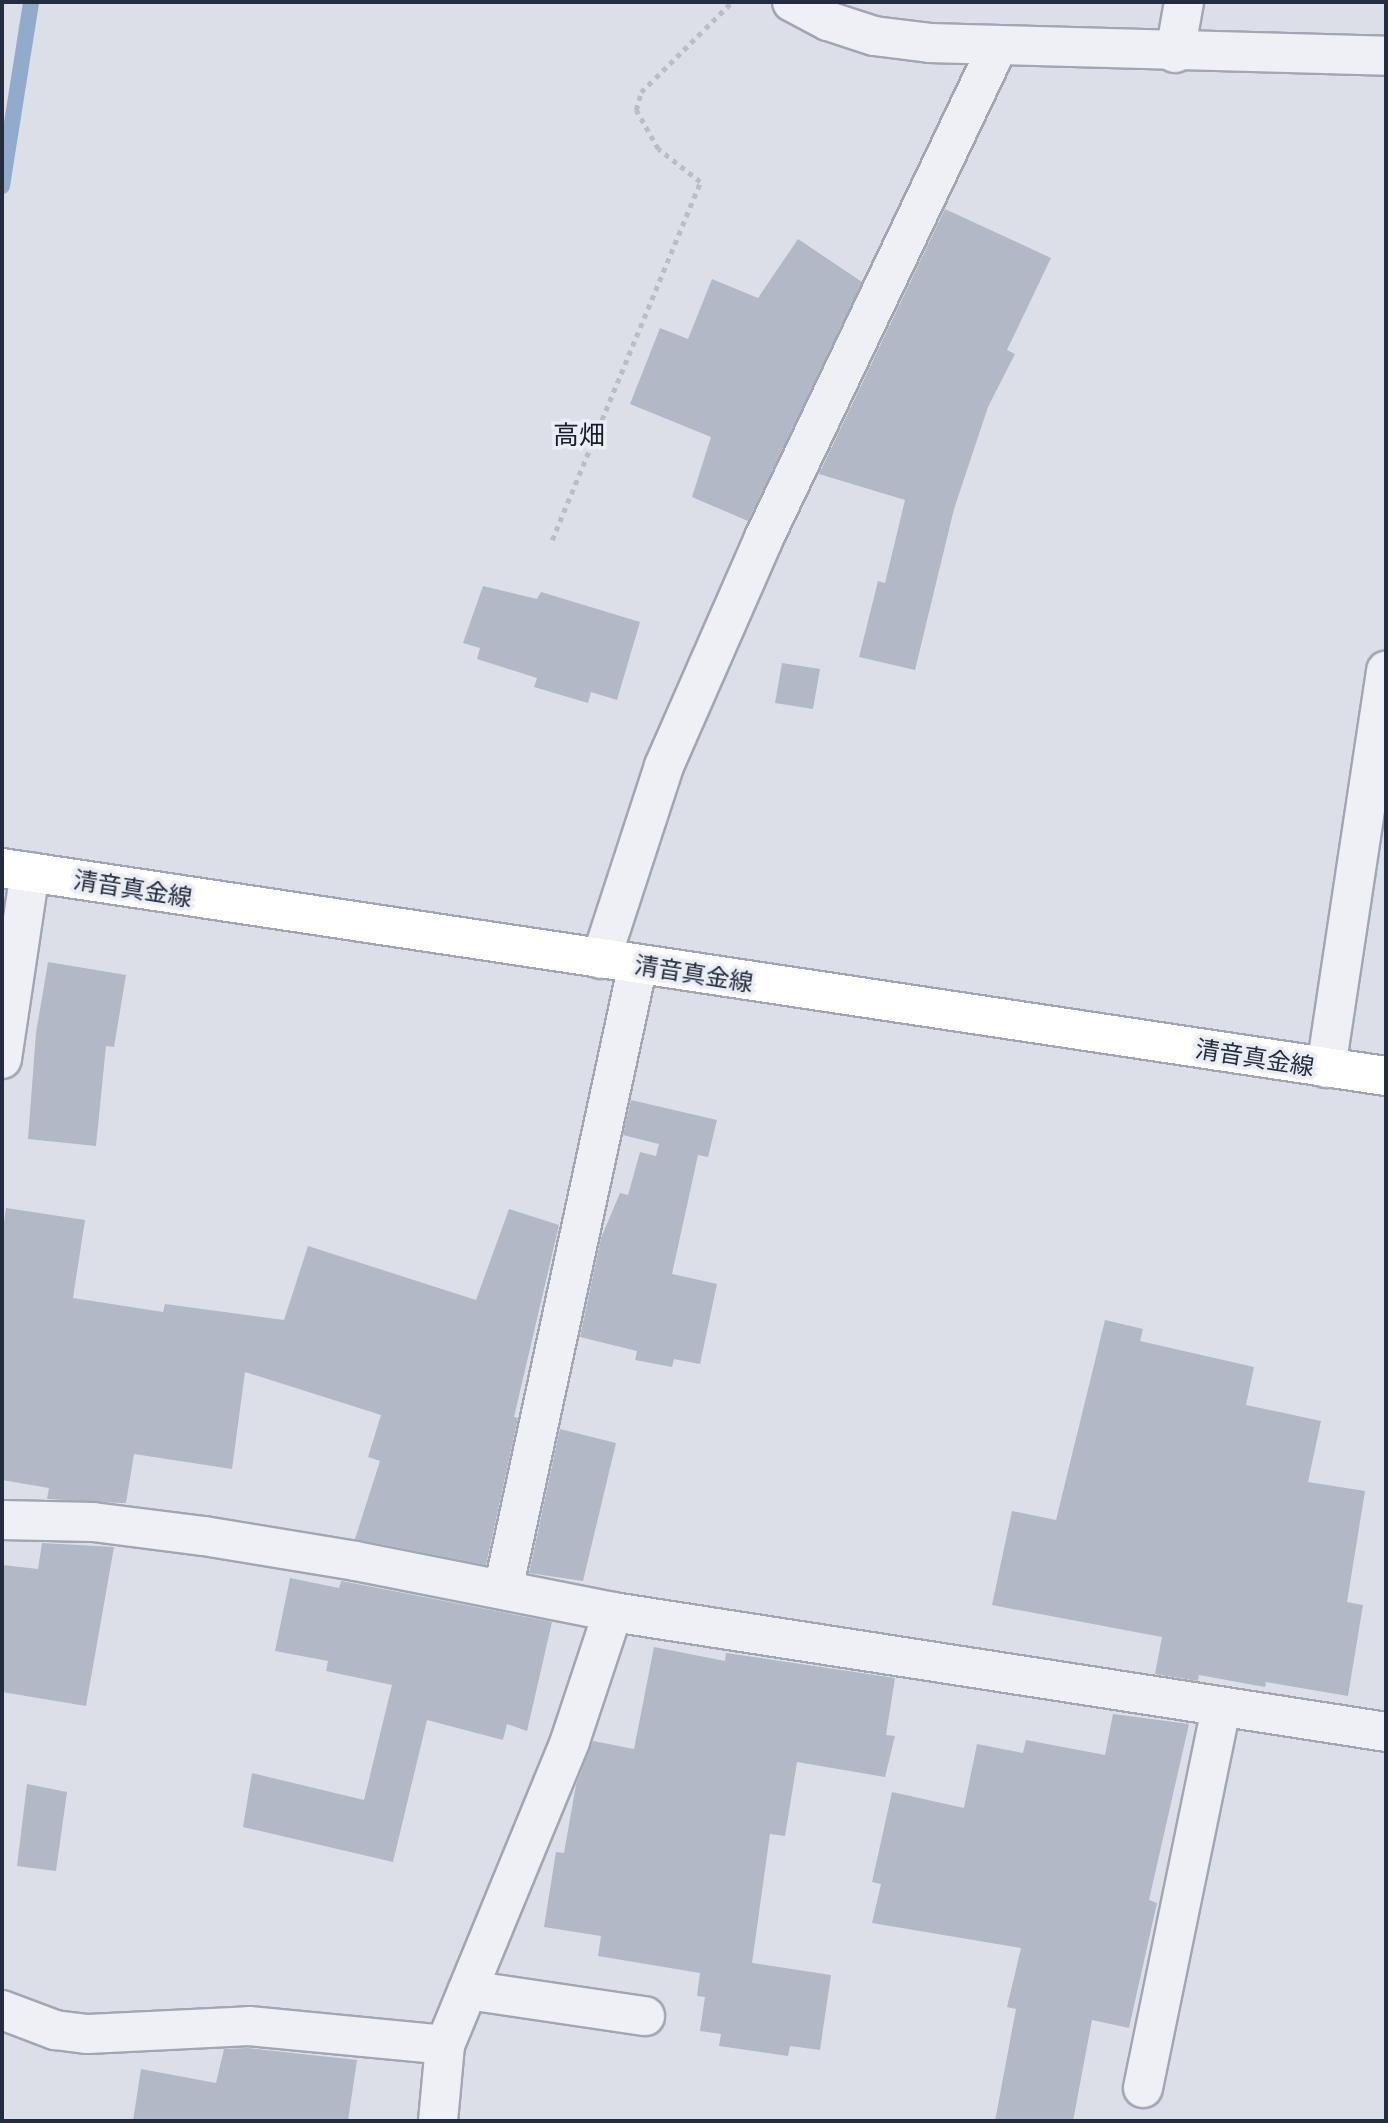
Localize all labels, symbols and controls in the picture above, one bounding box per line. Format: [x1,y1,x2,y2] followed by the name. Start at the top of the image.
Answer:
[553,419,605,451] district label: 高畑
[71,864,195,912] street label: 清音真金線
[632,949,756,997] street label: 清音真金線
[1193,1033,1317,1081] street label: 清音真金線

